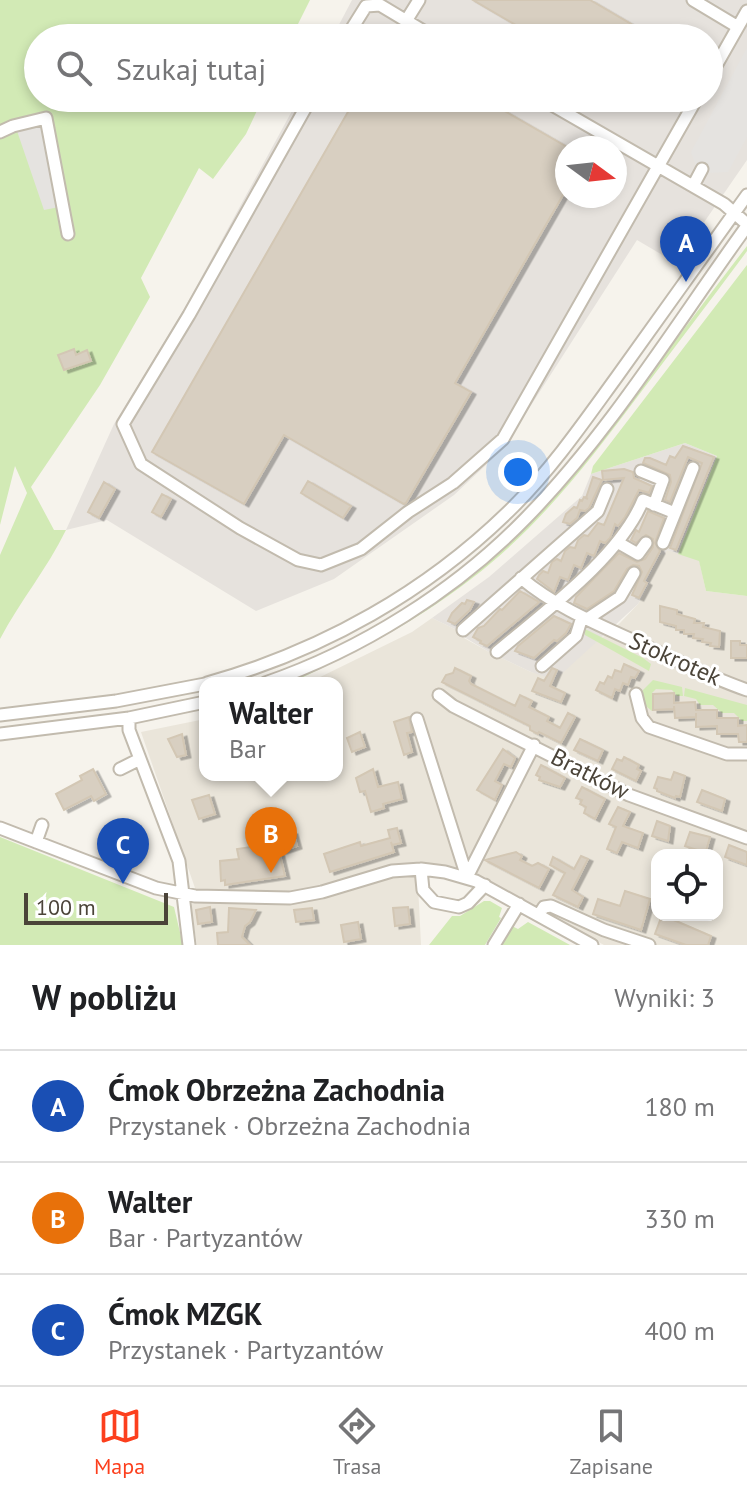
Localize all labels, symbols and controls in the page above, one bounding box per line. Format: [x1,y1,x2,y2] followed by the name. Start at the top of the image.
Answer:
[24,24,723,112] search box
[52,46,96,90] icon: search
[116,49,266,88] text: Szukaj tutaj
[555,136,627,208] north arrow
[660,216,712,282] pin: A
[498,452,538,492] your location
[624,625,727,693] street label: Stokrotek
[199,677,343,781] popup
[229,693,313,732] text: Walter
[229,732,266,765] text: Bar
[546,741,635,807] street label: Bratków
[245,807,297,873] pin: B
[97,818,149,884] pin: C
[651,849,723,921] map controls
[651,849,723,921] button: locate
[24,889,168,925] scale bar
[36,893,96,921] text: 100 m
[32,975,177,1019] text: W pobliżu
[614,981,715,1014] text: Wyniki: 3
[108,1070,445,1109] text: Ćmok Obrzeżna Zachodnia
[50,1090,66,1123] text: A
[644,1090,715,1123] text: 180 m
[108,1109,471,1142] text: Przystanek · Obrzeżna Zachodnia
[108,1182,192,1221] text: Walter
[50,1202,66,1235] text: B
[644,1202,715,1235] text: 330 m
[108,1221,303,1254] text: Bar · Partyzantów
[108,1294,262,1333] text: Ćmok MZGK
[51,1314,65,1347] text: C
[644,1314,715,1347] text: 400 m
[108,1333,383,1366] text: Przystanek · Partyzantów
[94,1404,145,1480] tab: Mapa
[333,1404,381,1480] tab: Trasa
[569,1404,653,1480] tab: Zapisane

